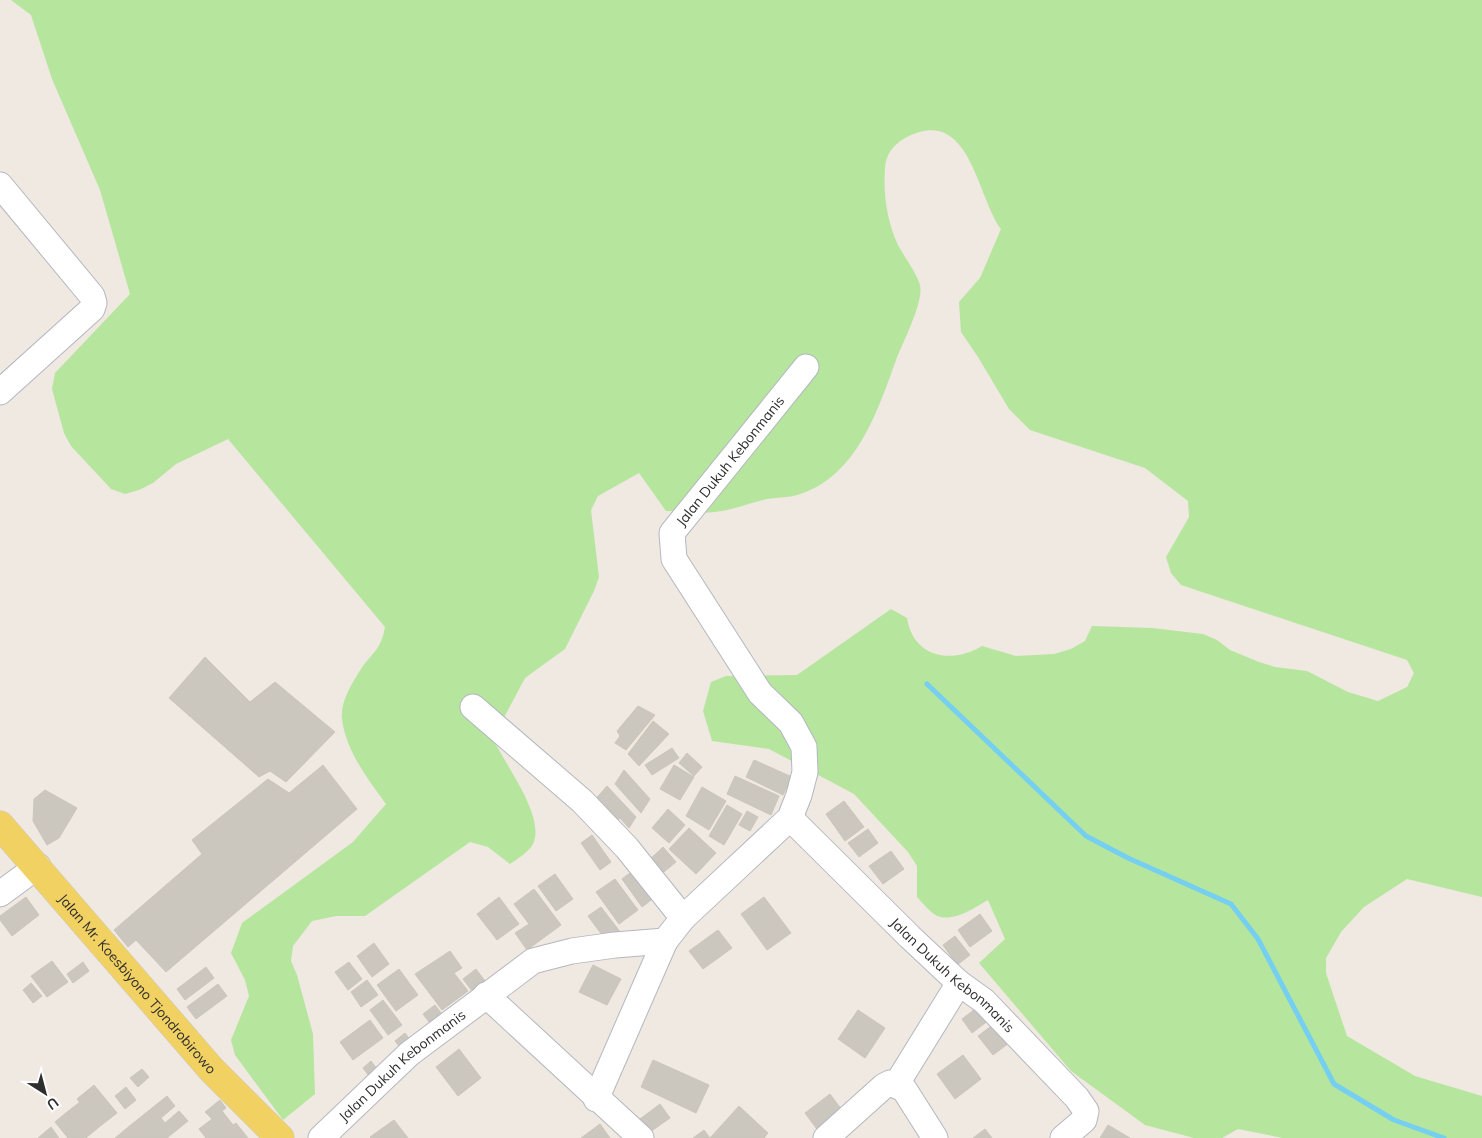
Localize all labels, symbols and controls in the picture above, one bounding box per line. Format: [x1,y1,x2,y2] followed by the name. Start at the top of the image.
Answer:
[672,392,788,530] street label: Jalan Dukuh Kebonmanis
[54,890,220,1078] street label: Jalan Mr. Koesbiyono Tjondrobirowo
[886,914,1018,1036] street label: Jalan Dukuh Kebonmanis
[335,1006,469,1125] street label: Jalan Dukuh Kebonmanis
[20,1068,70,1118] north arrow
[43,1093,62,1114] text: U

